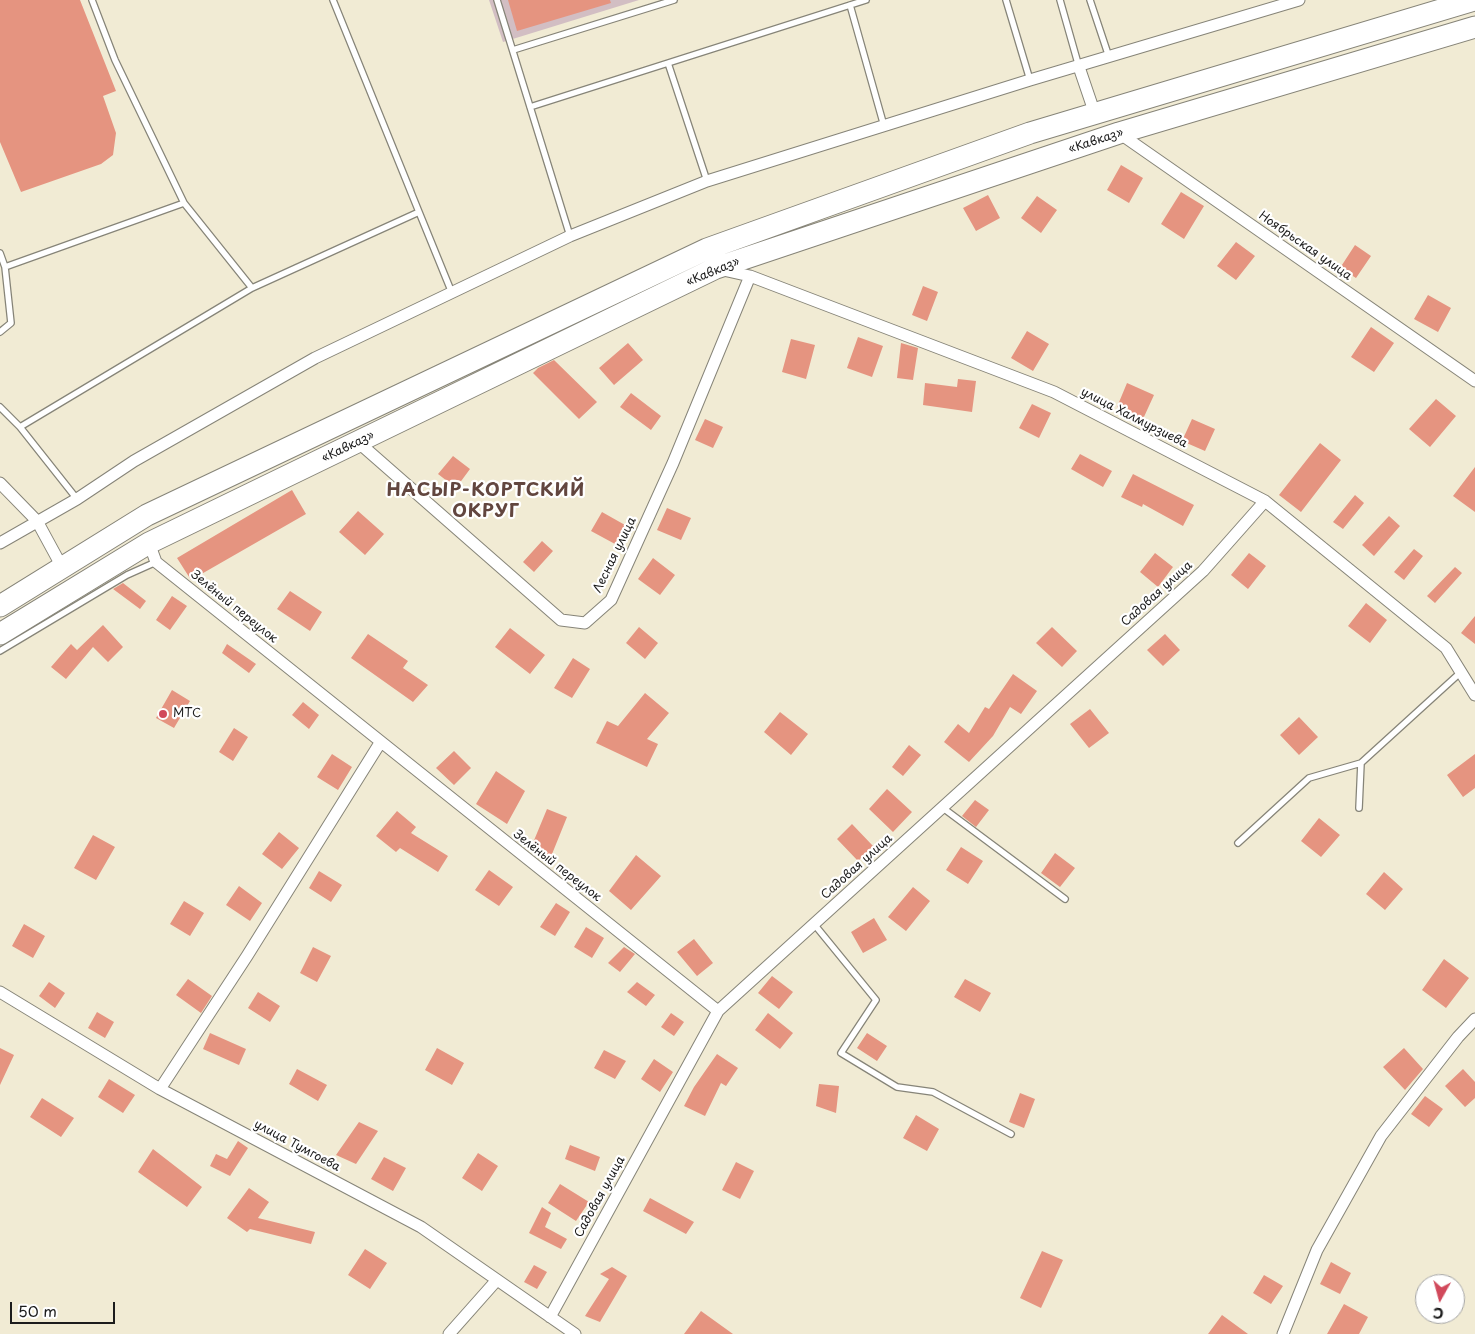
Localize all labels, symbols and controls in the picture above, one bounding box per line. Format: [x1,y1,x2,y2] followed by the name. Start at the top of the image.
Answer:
[1067,125,1125,157] street label: «Кавказ»
[1256,209,1354,283] street label: Ноябрьская улица
[684,254,742,290] street label: «Кавказ»
[1078,385,1190,451] street label: улица Халмурзиева
[319,428,377,466] street label: «Кавказ»
[384,480,588,522] district label: НАСЫР-КОРТСКИЙ ОКРУГ
[590,515,640,595] street label: Лесная улица
[1118,558,1196,630] street label: Садовая улица
[188,568,280,646] street label: Зелёный переулок
[173,707,201,721] place label: МТС
[157,708,169,720] marker: МТС
[510,827,604,905] street label: Зелёный переулок
[818,831,896,903] street label: Садовая улица
[251,1117,343,1175] street label: улица Тумгоева
[572,1154,628,1240] street label: Садовая улица
[1415,1274,1465,1324] north arrow
[12,1292,118,1324] scale bar
[18,1299,57,1322] text: 50 m
[1432,1302,1445,1324] text: С

